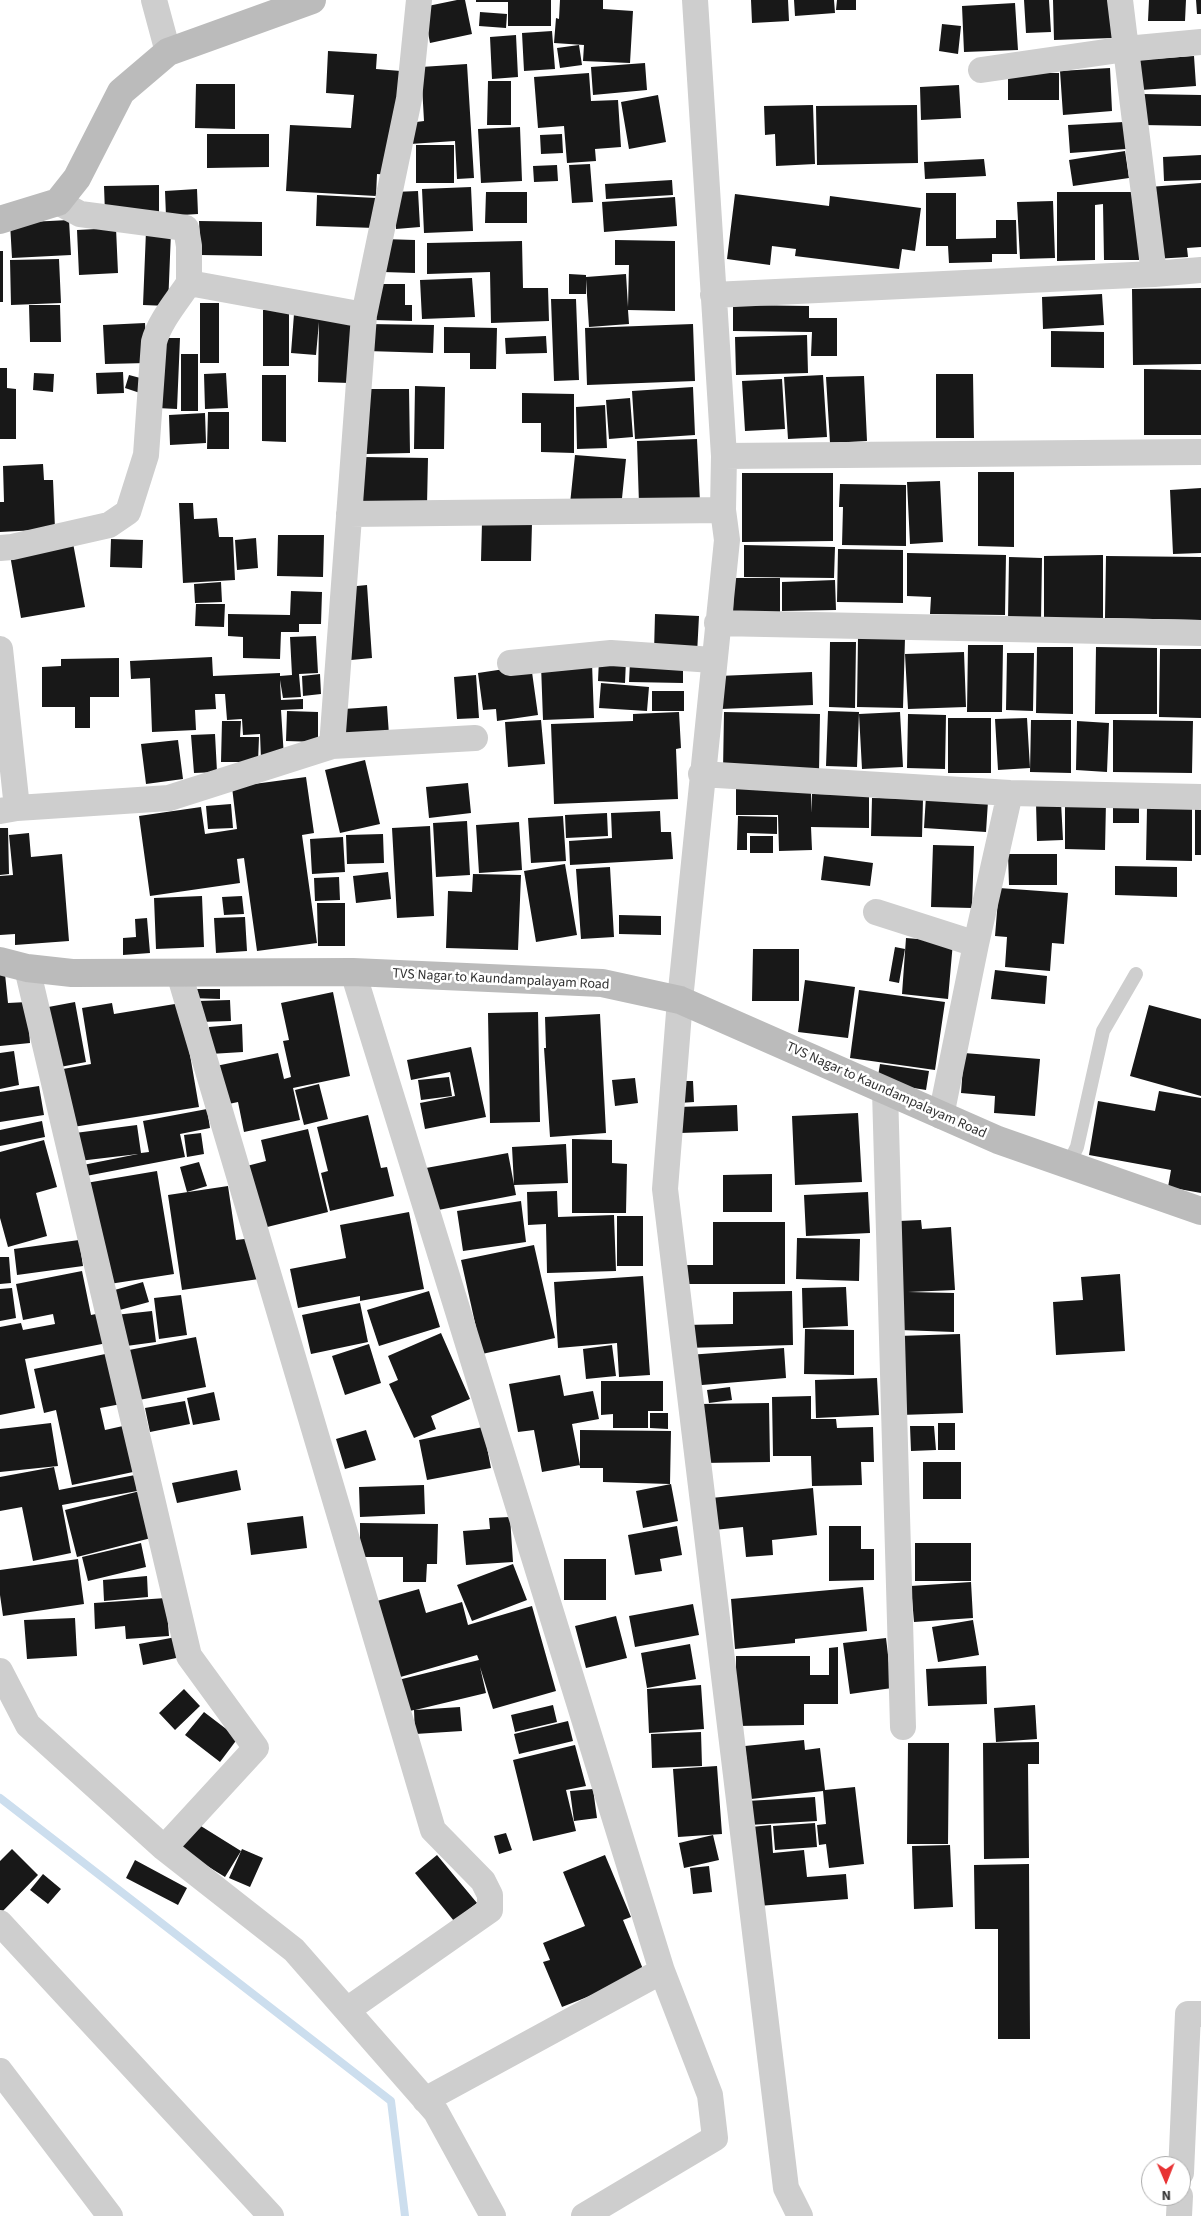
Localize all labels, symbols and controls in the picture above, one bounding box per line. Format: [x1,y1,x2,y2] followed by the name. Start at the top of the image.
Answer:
[392,966,610,994] street label: TVS Nagar to Kaundampalayam Road
[783,1039,989,1143] street label: TVS Nagar to Kaundampalayam Road
[1141,2156,1191,2206] north arrow
[1161,2185,1171,2205] text: N

